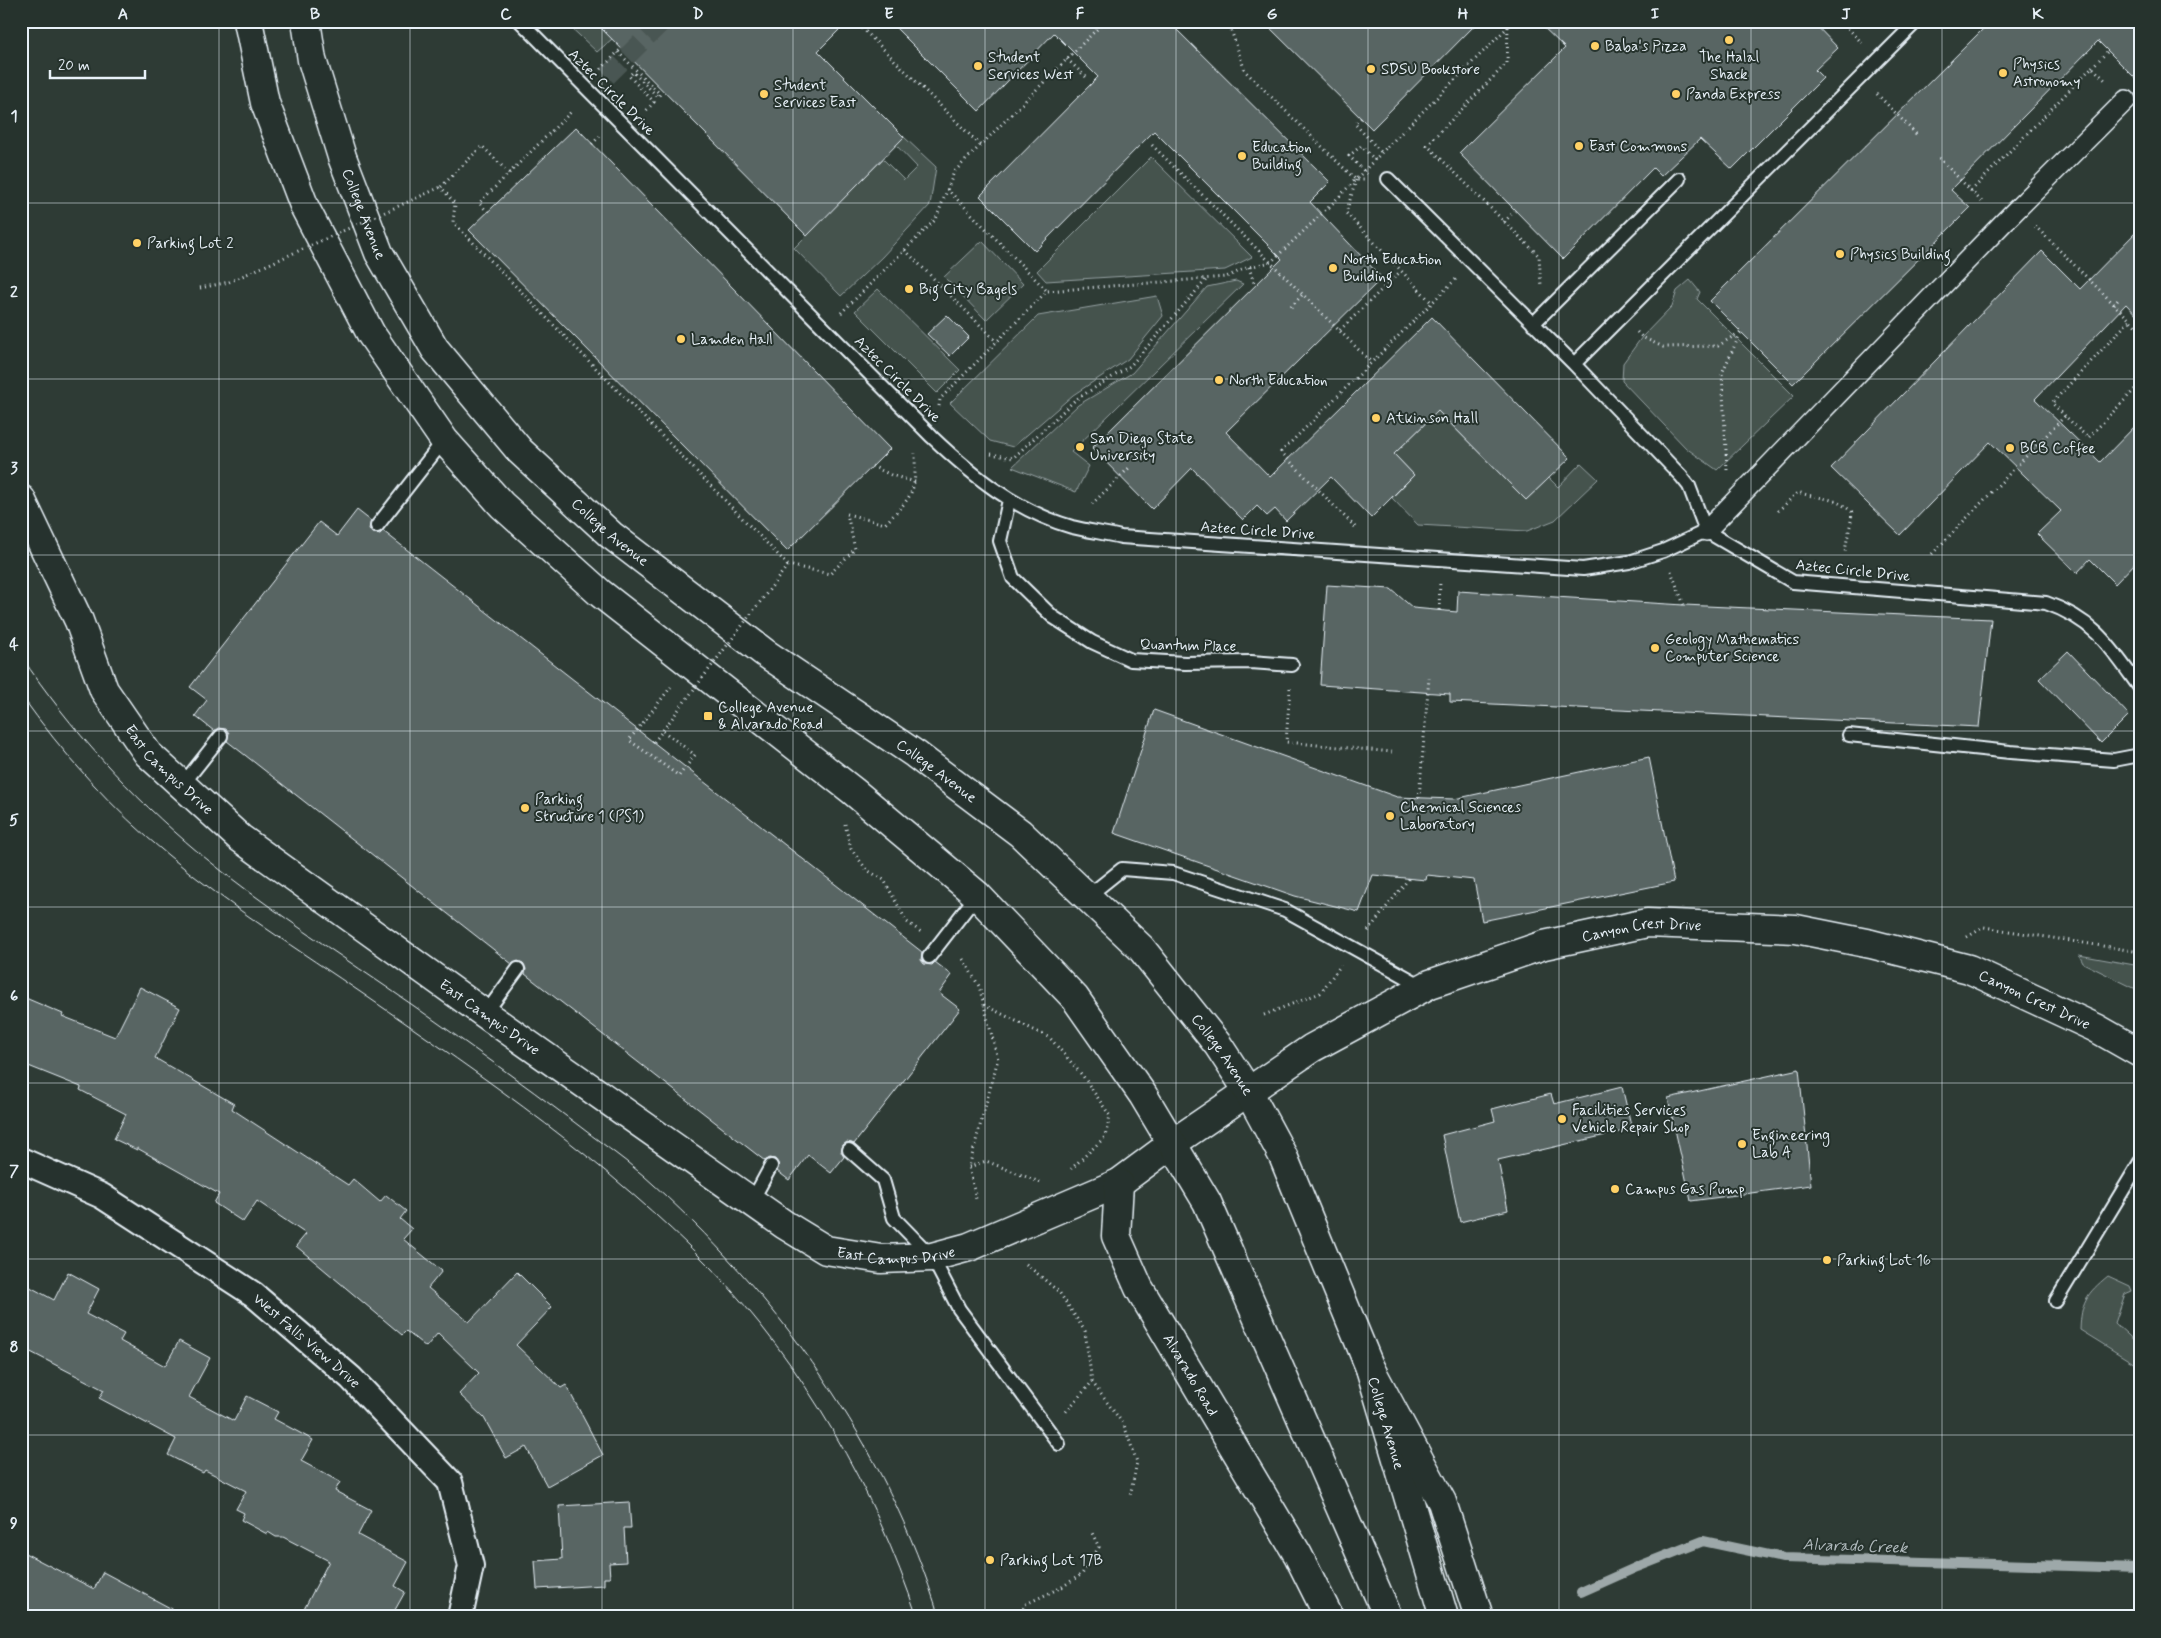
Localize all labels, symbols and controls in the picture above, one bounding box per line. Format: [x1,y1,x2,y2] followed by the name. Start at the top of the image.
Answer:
[118,4,128,25] text: A
[310,4,320,25] text: B
[500,4,512,25] text: C
[692,4,704,25] text: D
[884,4,894,25] text: E
[1076,4,1085,25] text: F
[1267,4,1278,25] text: G
[1458,4,1469,25] text: H
[1651,4,1660,25] text: I
[1841,4,1851,25] text: J
[2032,4,2044,25] text: K
[1723,34,1735,46] marker: The Halal Shack
[1605,37,1686,57] place label: Baba's Pizza
[1589,40,1601,52] marker: Baba's Pizza
[563,45,659,141] street label: Aztec Circle Drive
[50,48,145,80] scale bar
[988,48,1074,85] place label: Student Services West
[1699,48,1759,85] place label: The Halal Shack
[2013,55,2080,92] place label: Physics Astronomy
[58,56,90,76] text: 20 m
[972,60,984,72] marker: Student Services West
[1381,60,1480,80] place label: SDSU Bookstore
[1365,63,1377,75] marker: SDSU Bookstore
[1997,67,2009,79] marker: Physics Astronomy
[774,76,857,113] place label: Student Services East
[1686,85,1781,105] place label: Panda Express
[758,88,770,100] marker: Student Services East
[1670,88,1682,100] marker: Panda Express
[10,106,18,127] text: 1
[1589,137,1688,157] place label: East Commons
[1252,138,1312,176] place label: Education Building
[1573,140,1585,152] marker: East Commons
[1236,150,1248,162] marker: Education Building
[336,166,390,264] street label: College Avenue
[147,234,234,255] place label: Parking Lot 2
[131,237,143,249] marker: Parking Lot 2
[1850,245,1951,266] place label: Physics Building
[1834,248,1846,260] marker: Physics Building
[1343,250,1442,288] place label: North Education Building
[1327,262,1339,274] marker: North Education Building
[919,280,1017,301] place label: Big City Bagels
[10,282,18,303] text: 2
[903,283,915,295] marker: Big City Bagels
[691,330,773,350] place label: Lamden Hall
[849,332,945,428] street label: Aztec Circle Drive
[675,333,687,345] marker: Lamden Hall
[1229,371,1328,391] place label: North Education
[1213,374,1225,386] marker: North Education
[1386,409,1478,429] place label: Atkinson Hall
[1370,412,1382,424] marker: Atkinson Hall
[1090,429,1194,466] place label: San Diego State University
[2020,439,2096,459] place label: BCB Coffee
[1074,441,1086,453] marker: San Diego State University
[2004,442,2016,454] marker: BCB Coffee
[10,458,18,479] text: 3
[566,494,652,571] street label: College Avenue
[1200,517,1316,545] street label: Aztec Circle Drive
[1795,555,1911,587] street label: Aztec Circle Drive
[1665,630,1799,667] place label: Geology Mathematics Computer Science
[9,634,19,655] text: 4
[1140,635,1237,657] street label: Quantum Place
[1649,642,1661,654] marker: Geology Mathematics Computer Science
[718,698,823,735] place label: College Avenue & Alvarado Road
[702,710,714,722] marker: College Avenue & Alvarado Road
[120,721,217,820] street label: East Campus Drive
[892,735,981,808] street label: College Avenue
[535,790,645,827] place label: Parking Structure 1 (PS1)
[1400,798,1521,835] place label: Chemical Sciences Laboratory
[519,802,531,814] marker: Parking Structure 1 (PS1)
[9,810,19,831] text: 5
[1384,810,1396,822] marker: Chemical Sciences Laboratory
[1580,914,1702,948] street label: Canyon Crest Drive
[1975,966,2094,1035] street label: Canyon Crest Drive
[435,975,544,1061] street label: East Campus Drive
[10,986,18,1007] text: 6
[1186,1010,1257,1100] street label: College Avenue
[1572,1101,1690,1138] place label: Facilities Services Vehicle Repair Shop
[1556,1113,1568,1125] marker: Facilities Services Vehicle Repair Shop
[1752,1126,1830,1163] place label: Engineering Lab A
[1736,1138,1748,1150] marker: Engineering Lab A
[9,1161,19,1182] text: 7
[1625,1180,1745,1200] place label: Campus Gas Pump
[1609,1183,1621,1195] marker: Campus Gas Pump
[835,1242,958,1270] street label: East Campus Drive
[1837,1251,1931,1272] place label: Parking Lot 16
[1821,1254,1833,1266] marker: Parking Lot 16
[248,1289,365,1393] street label: West Falls View Drive
[1158,1330,1222,1420] street label: Alvarado Road
[9,1337,19,1358] text: 8
[1362,1375,1409,1472] street label: College Avenue
[10,1513,18,1534] text: 9
[1802,1534,1909,1559] water label: Alvarado Creek
[1000,1551,1103,1572] place label: Parking Lot 17B
[984,1554,996,1566] marker: Parking Lot 17B

